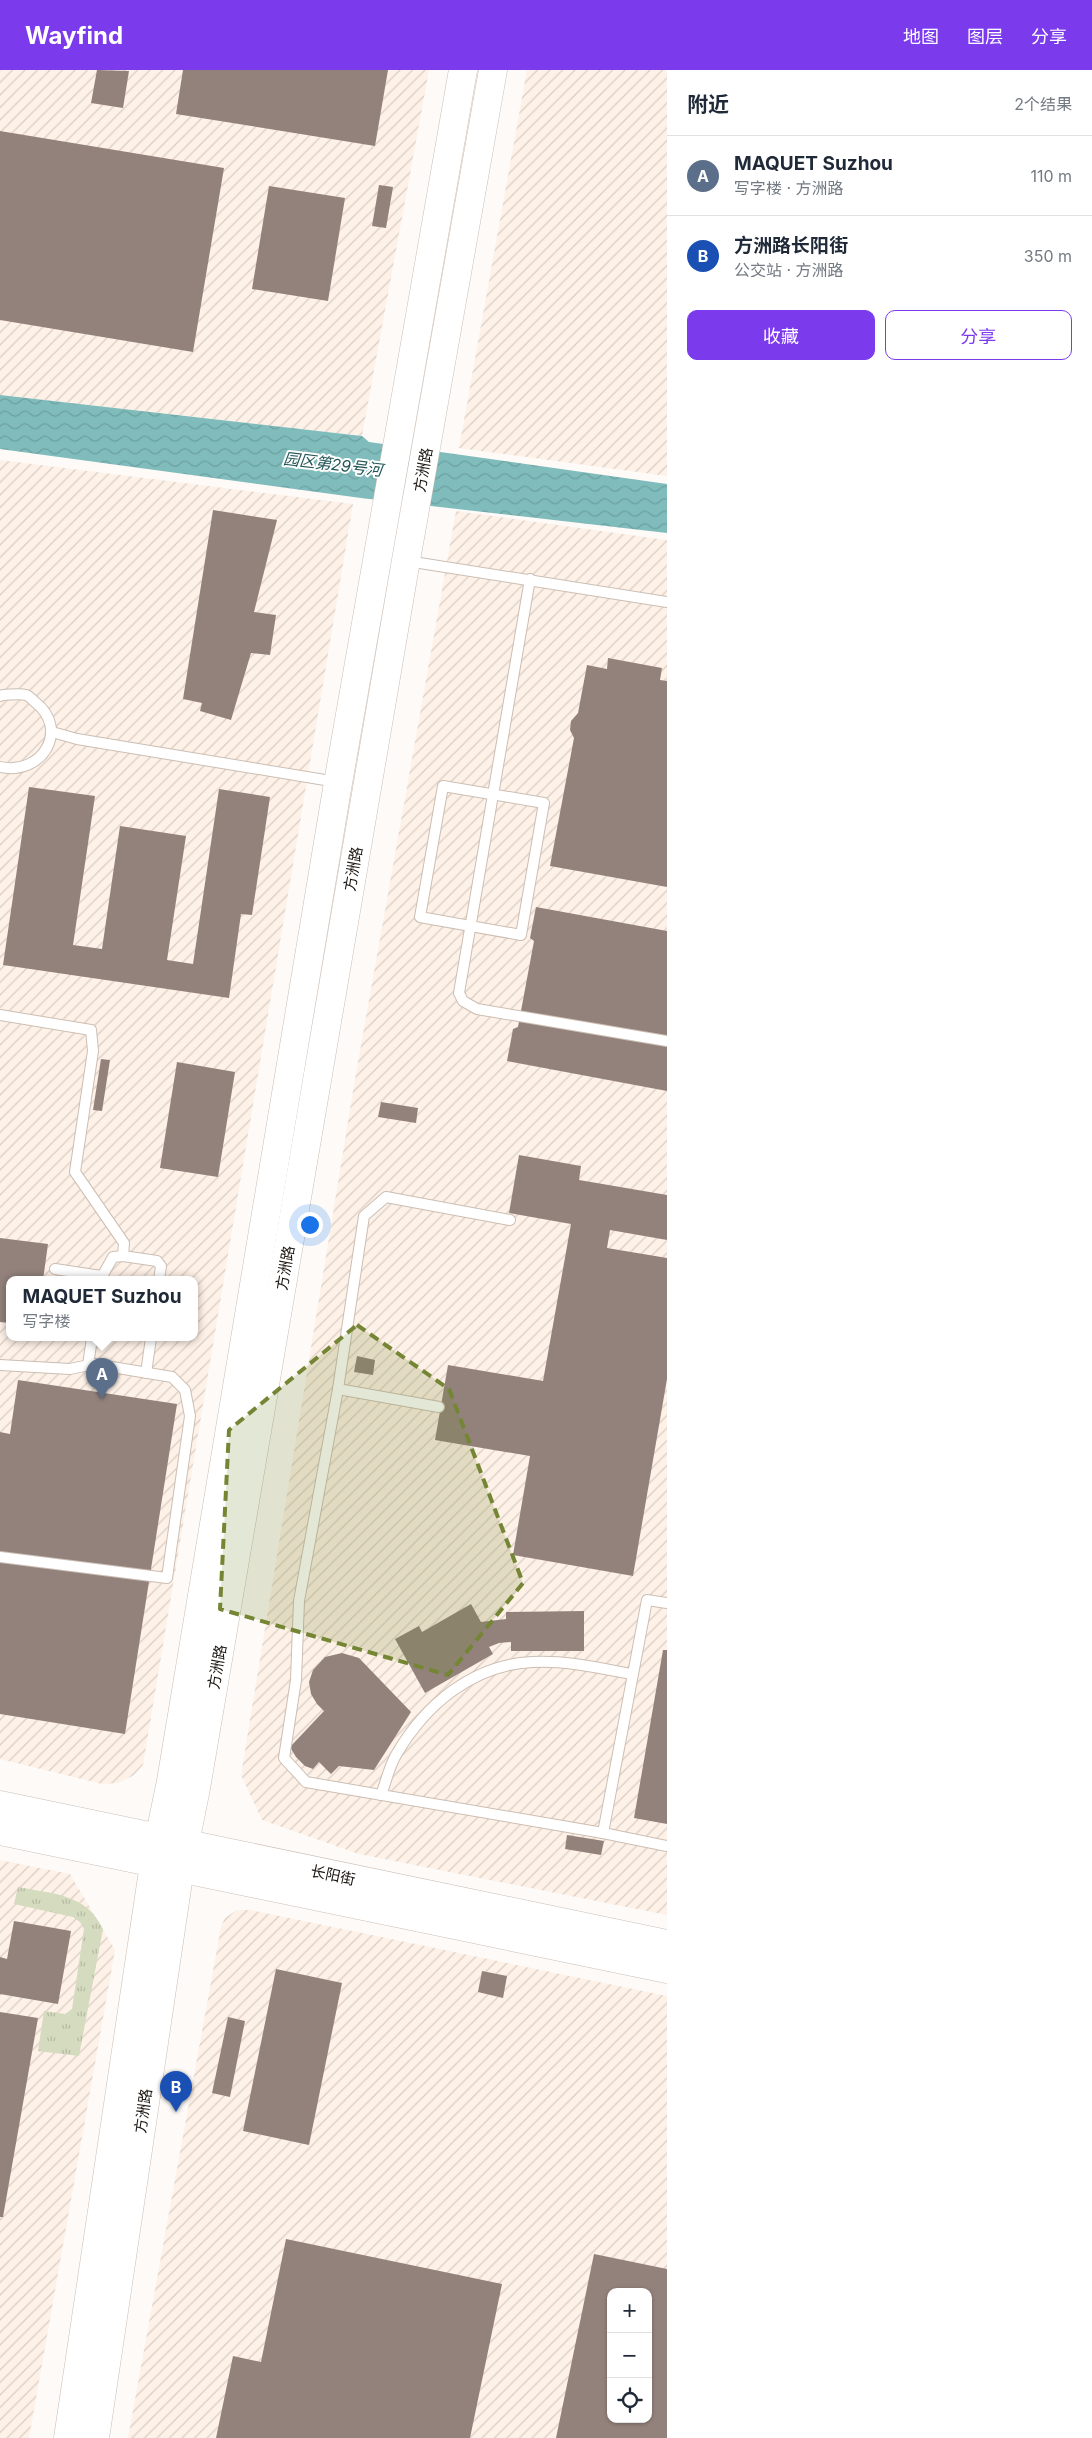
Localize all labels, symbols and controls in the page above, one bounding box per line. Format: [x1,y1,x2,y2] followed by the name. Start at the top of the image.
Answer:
[25,21,123,50] text: Wayfind
[903,26,939,47] text: 地图
[967,26,1003,47] text: 图层
[1031,26,1067,47] text: 分享
[687,92,729,117] text: 附近
[1014,94,1072,114] text: 2个结果
[734,152,893,175] text: MAQUET Suzhou
[697,166,709,186] text: A
[1030,166,1072,186] text: 110 m
[734,178,844,198] text: 写字楼 · 方洲路
[734,234,848,257] text: 方洲路长阳街
[698,246,708,266] text: B
[1024,246,1072,266] text: 350 m
[734,260,844,280] text: 公交站 · 方洲路
[687,310,875,360] button: 收藏
[885,310,1072,360] button: 分享
[410,446,436,494] street label: 方洲路
[282,448,387,480] water label: 园区第29号河
[340,845,366,893] street label: 方洲路
[297,1212,323,1238] your location
[272,1244,298,1292] street label: 方洲路
[6,1276,198,1341] popup
[23,1285,181,1308] text: MAQUET Suzhou
[23,1311,71,1331] text: 写字楼
[86,1358,118,1399] pin: A
[204,1643,230,1691] street label: 方洲路
[309,1861,357,1889] street label: 长阳街
[160,2071,192,2112] pin: B
[130,2087,156,2135] street label: 方洲路
[607,2288,652,2423] map controls
[607,2288,652,2333] button: +
[607,2333,652,2378] button: −
[607,2378,652,2423] button: locate

